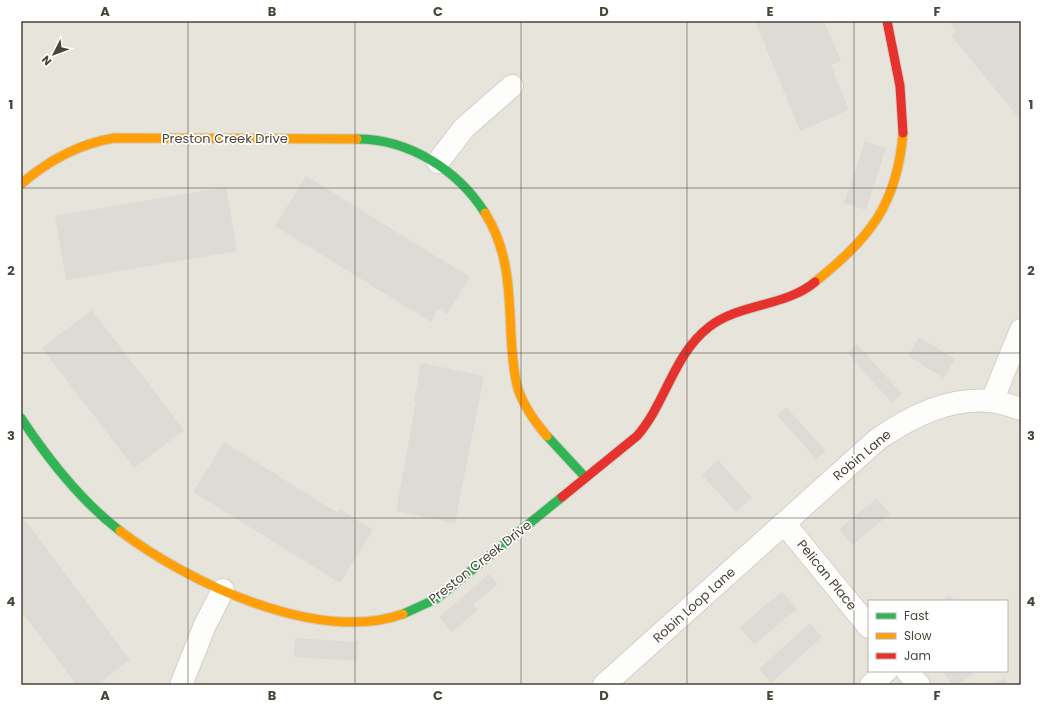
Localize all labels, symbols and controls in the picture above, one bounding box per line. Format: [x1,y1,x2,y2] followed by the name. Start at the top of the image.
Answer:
[100,2,110,21] text: A
[268,2,277,21] text: B
[433,2,443,21] text: C
[599,2,609,21] text: D
[766,2,774,21] text: E
[933,2,941,21] text: F
[34,34,74,74] north arrow
[38,52,55,69] text: N
[9,95,13,114] text: 1
[1029,95,1033,114] text: 1
[162,129,288,148] street label: Preston Creek Drive
[7,261,15,280] text: 2
[1027,261,1035,280] text: 2
[829,425,895,485] street label: Robin Lane
[7,426,15,445] text: 3
[1027,426,1035,445] text: 3
[425,516,535,608] street label: Preston Creek Drive
[793,536,861,614] street label: Pelican Place
[649,563,739,647] street label: Robin Loop Lane
[7,592,16,611] text: 4
[1027,592,1036,611] text: 4
[868,600,1008,672] legend
[904,607,929,624] text: Fast
[904,627,932,644] text: Slow
[904,647,931,664] text: Jam
[100,686,110,705] text: A
[268,686,277,705] text: B
[433,686,443,705] text: C
[599,686,609,705] text: D
[766,686,774,705] text: E
[933,686,941,705] text: F

